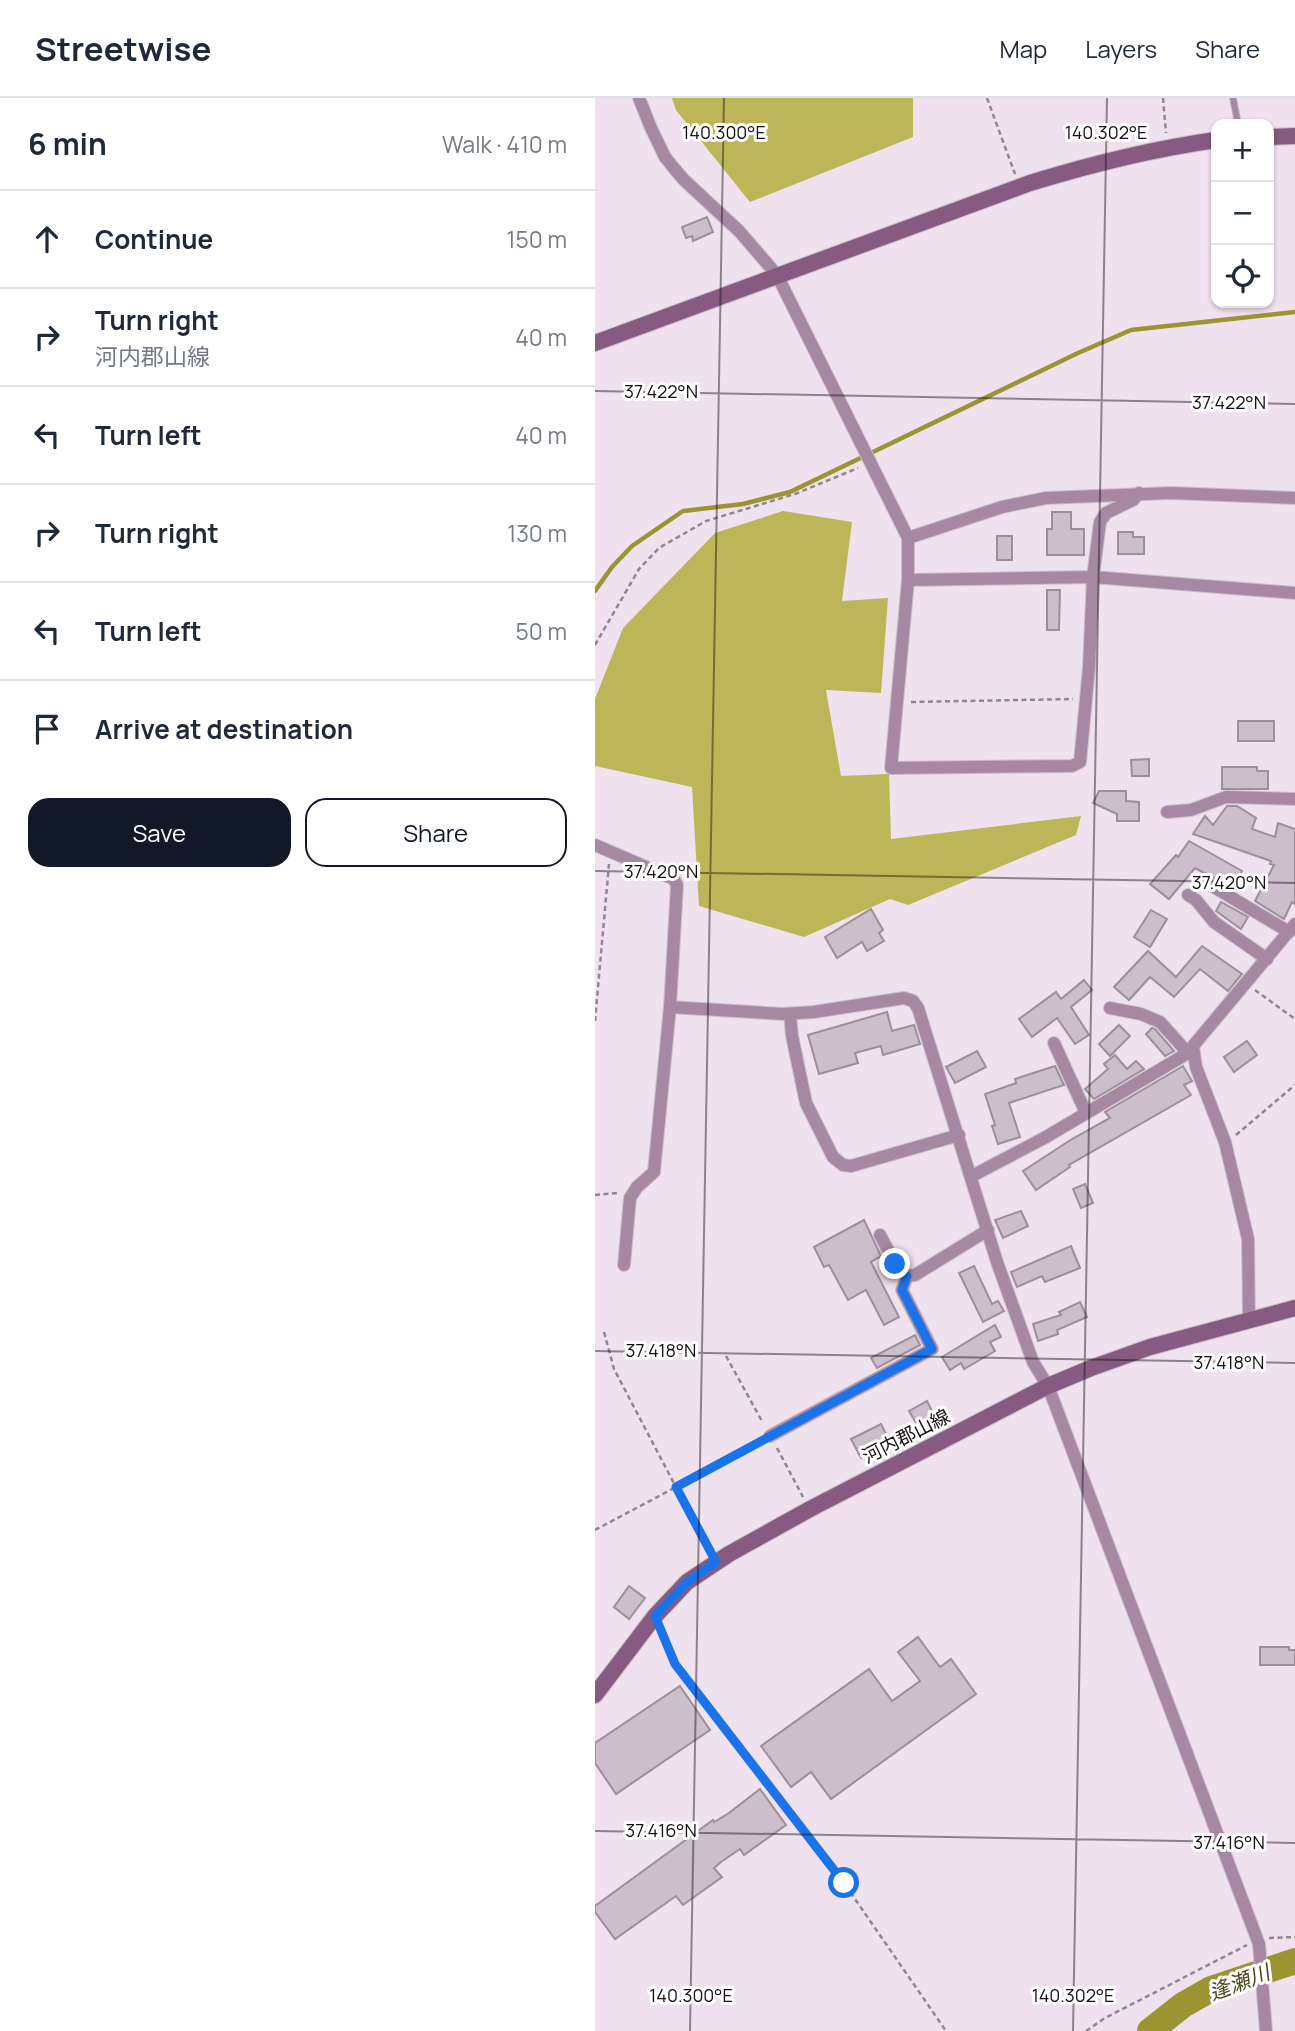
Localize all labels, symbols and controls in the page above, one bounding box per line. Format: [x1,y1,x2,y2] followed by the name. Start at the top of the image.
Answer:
[35,26,211,71] text: Streetwise
[1000,32,1047,65] text: Map
[1085,32,1157,65] text: Layers
[1195,32,1260,65] text: Share
[1211,119,1274,308] map controls
[1211,119,1274,182] button: +
[682,120,766,144] text: 140.300°E
[1065,120,1147,144] text: 140.302°E
[28,123,107,164] text: 6 min
[442,128,567,160] text: Walk · 410 m
[1211,182,1274,245] button: −
[28,220,66,258] icon: ahead
[95,221,213,257] text: Continue
[507,223,567,255] text: 150 m
[1211,245,1274,308] button: locate
[95,302,219,338] text: Turn right
[28,318,66,356] icon: right
[515,321,567,353] text: 40 m
[95,340,210,372] text: 河内郡山線
[624,379,698,403] text: 37.422°N
[1192,390,1266,414] text: 37.422°N
[28,416,66,454] icon: left
[95,417,202,453] text: Turn left
[515,419,567,451] text: 40 m
[28,514,66,552] icon: right
[95,515,219,551] text: Turn right
[507,517,567,549] text: 130 m
[28,612,66,650] icon: left
[95,613,202,649] text: Turn left
[516,615,567,647] text: 50 m
[28,710,66,748] icon: arrive
[95,711,353,747] text: Arrive at destination
[28,798,291,867] button: Save
[305,798,567,867] button: Share
[624,859,698,883] text: 37.420°N
[1192,870,1266,894] text: 37.420°N
[879,1248,910,1279] route end
[626,1338,696,1362] text: 37.418°N
[1194,1350,1264,1374] text: 37.418°N
[858,1403,954,1469] street label: 河内郡山線
[625,1818,697,1842] text: 37.416°N
[1193,1830,1265,1854] text: 37.416°N
[828,1867,859,1898] route start
[1205,1957,1275,2006] water label: 逢瀬川
[649,1983,733,2007] text: 140.300°E
[1032,1983,1114,2007] text: 140.302°E

